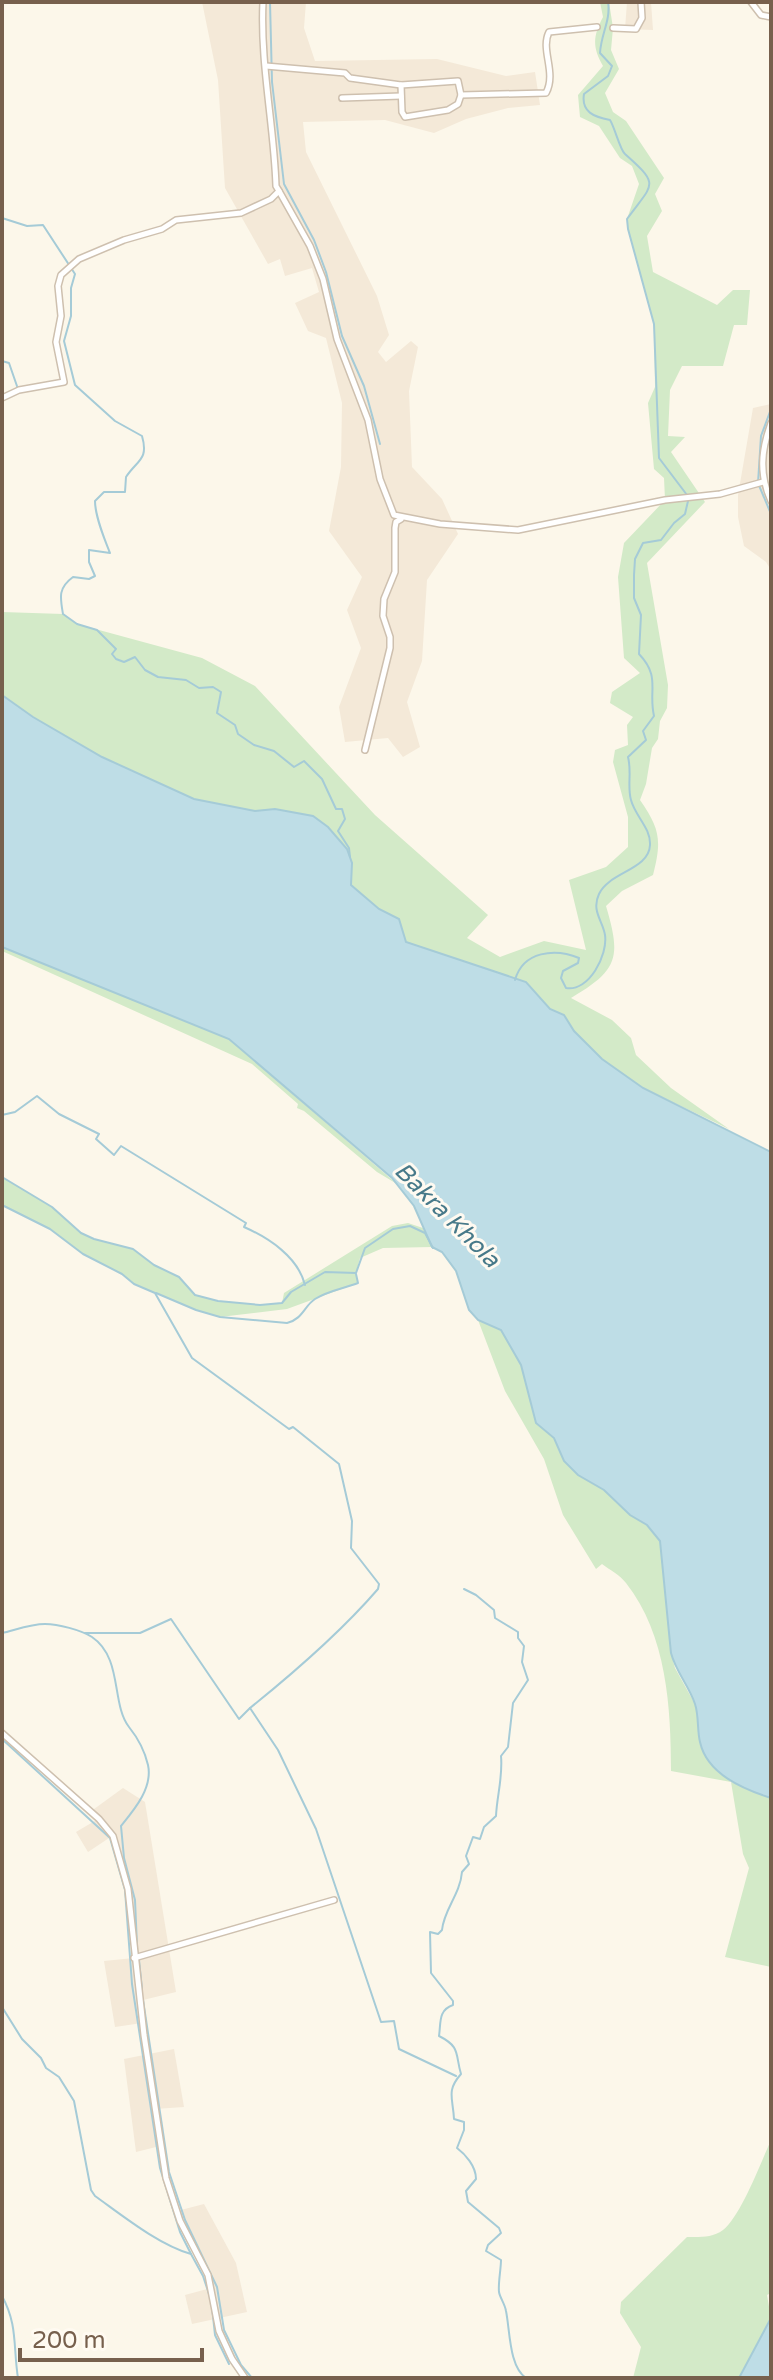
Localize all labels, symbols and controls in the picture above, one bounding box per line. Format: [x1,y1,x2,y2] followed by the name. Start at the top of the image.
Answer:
[388,1156,506,1274] water label: Bakra Khola
[20,2312,202,2362] scale bar
[32,2326,106,2355] text: 200 m

